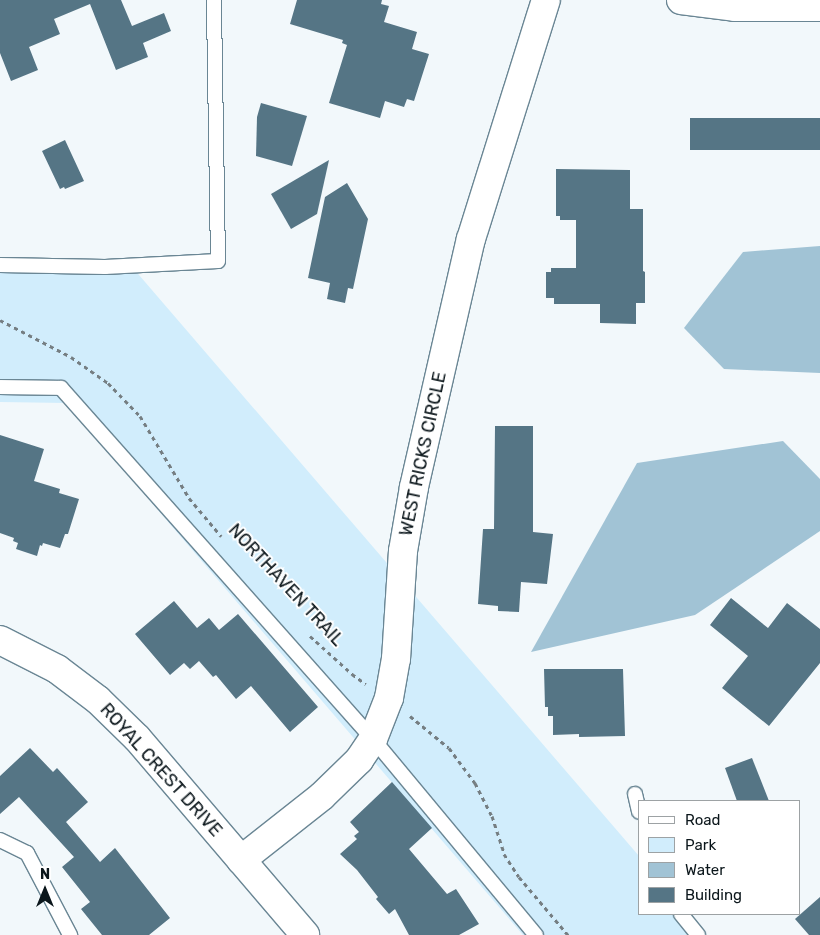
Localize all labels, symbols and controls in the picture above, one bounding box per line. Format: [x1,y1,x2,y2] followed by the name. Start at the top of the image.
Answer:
[395,370,451,538] street label: WEST RICKS CIRCLE
[224,519,348,651] street label: NORTHAVEN TRAIL
[95,699,227,841] street label: ROYAL CREST DRIVE
[638,800,800,915] legend
[685,811,721,829] text: Road
[685,836,716,854] text: Park
[685,861,725,879] text: Water
[20,865,70,915] north arrow
[40,866,50,883] text: N
[685,886,742,904] text: Building

